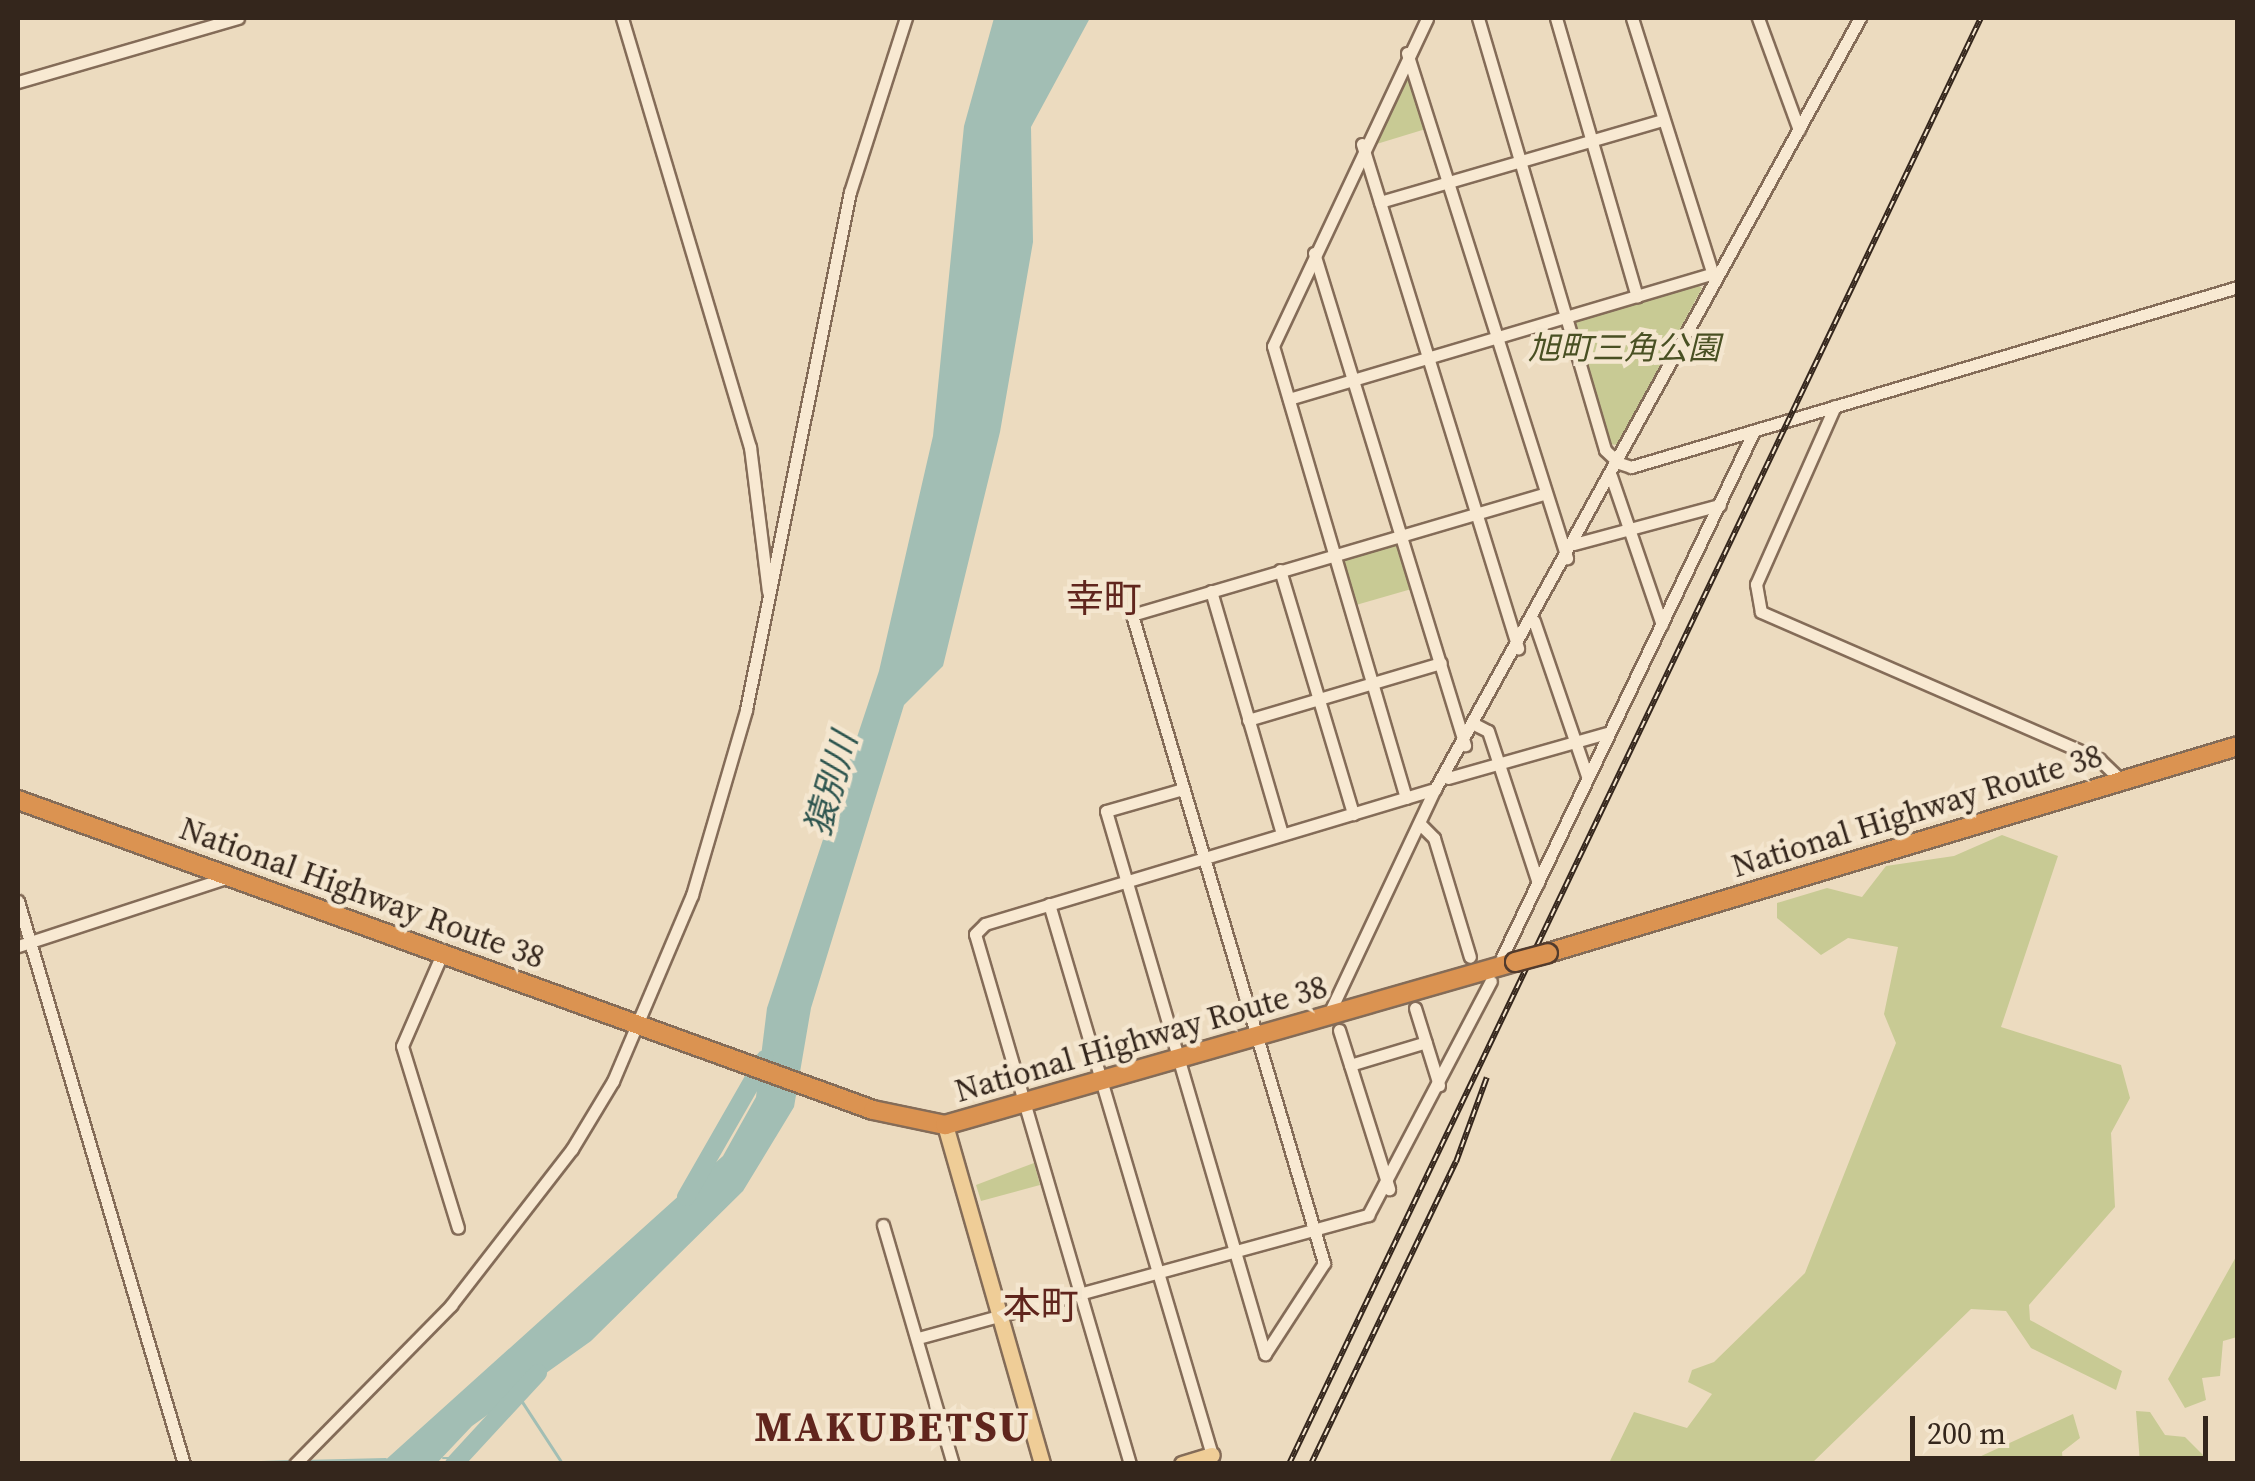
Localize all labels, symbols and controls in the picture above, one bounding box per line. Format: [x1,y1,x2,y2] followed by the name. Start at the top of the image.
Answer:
[1528,329,1720,367] park label: 旭町三角公園
[1066,577,1142,623] district label: 幸町
[796,728,866,840] water label: 猿別川
[1727,736,2107,886] street label: National Highway Route 38
[174,809,550,977] street label: National Highway Route 38
[951,967,1331,1111] street label: National Highway Route 38
[1003,1284,1079,1330] district label: 本町
[1915,1396,2212,1458] scale bar
[754,1401,1032,1451] district label: MAKUBETSU
[1927,1413,2006,1454] text: 200 m

